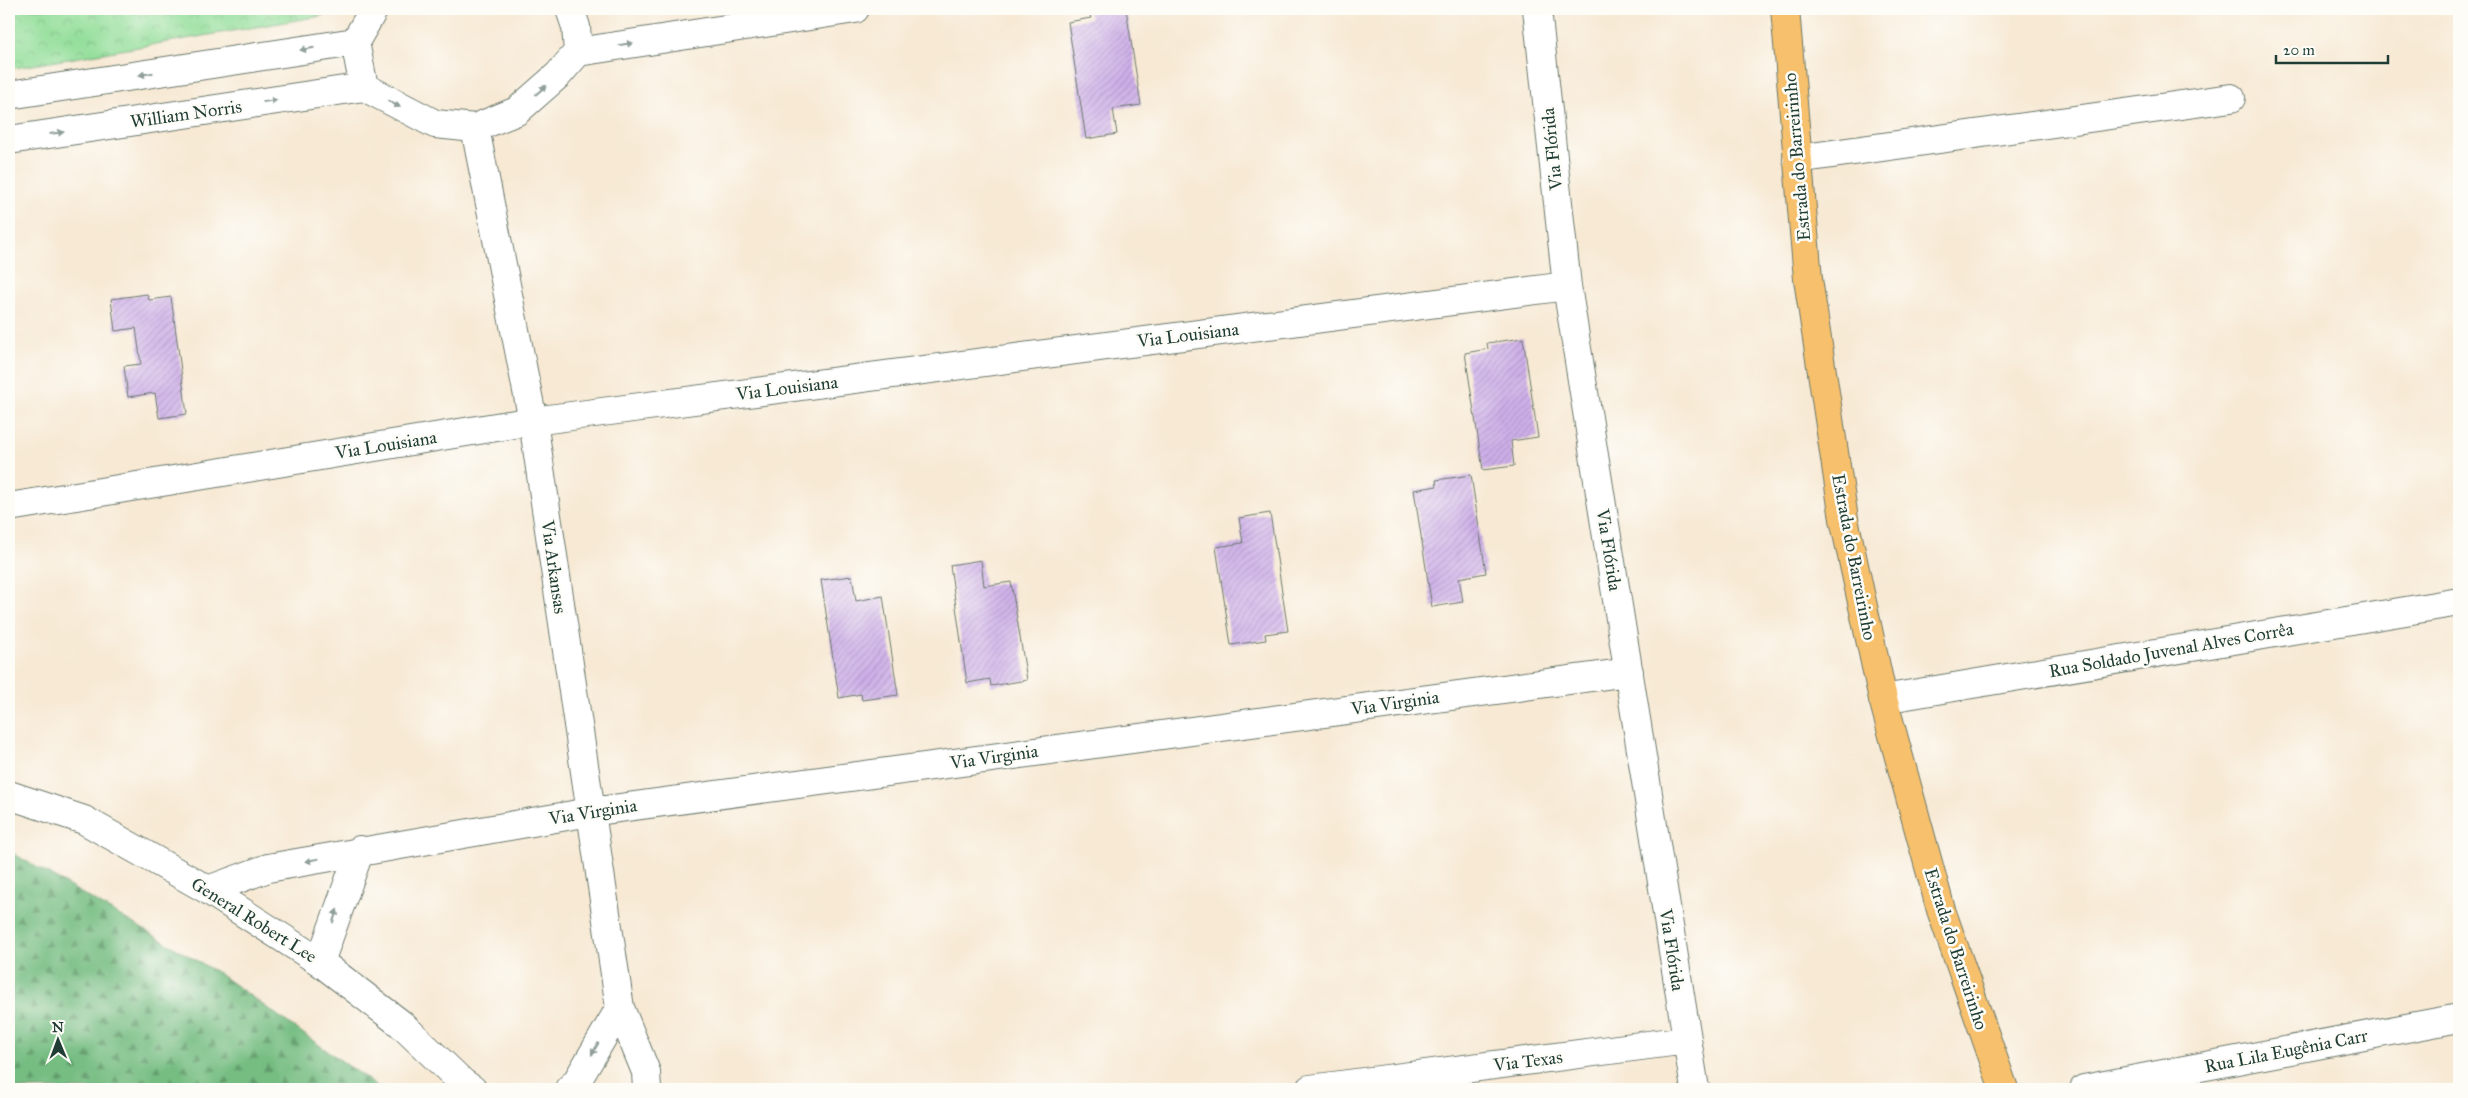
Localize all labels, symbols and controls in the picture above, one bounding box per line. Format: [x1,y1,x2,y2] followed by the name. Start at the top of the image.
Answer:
[2276,32,2388,64] scale bar
[618,40,634,48] one-way arrow
[2283,41,2315,59] text: 20 m
[299,45,315,53] one-way arrow
[138,70,154,78] one-way arrow
[1779,72,1815,242] street label: Estrada do Barreirinho
[534,85,547,96] one-way arrow
[129,95,243,133] street label: William Norris
[262,97,278,105] one-way arrow
[387,100,401,108] one-way arrow
[1537,106,1567,192] street label: Via Flórida
[49,128,65,136] one-way arrow
[1135,318,1241,352] street label: Via Louisiana
[734,371,840,405] street label: Via Louisiana
[333,426,439,464] street label: Via Louisiana
[1827,472,1881,642] street label: Estrada do Barreirinho
[1591,506,1626,593] street label: Via Flórida
[536,518,571,615] street label: Via Arkansas
[2047,618,2296,683] street label: Rua Soldado Juvenal Alves Corrêa
[1349,686,1441,721] street label: Via Virginia
[948,740,1040,775] street label: Via Virginia
[546,794,639,831] street label: Via Virginia
[304,856,320,864] one-way arrow
[1919,865,1993,1033] street label: Estrada do Barreirinho
[187,872,321,968] street label: General Robert Lee
[1654,906,1689,993] street label: Via Flórida
[332,908,340,923] one-way arrow
[32,1016,82,1066] north arrow
[52,1019,64,1036] text: N
[2202,1024,2370,1079] street label: Rua Lila Eugênia Carr
[591,1043,600,1056] one-way arrow
[1491,1046,1564,1076] street label: Via Texas

